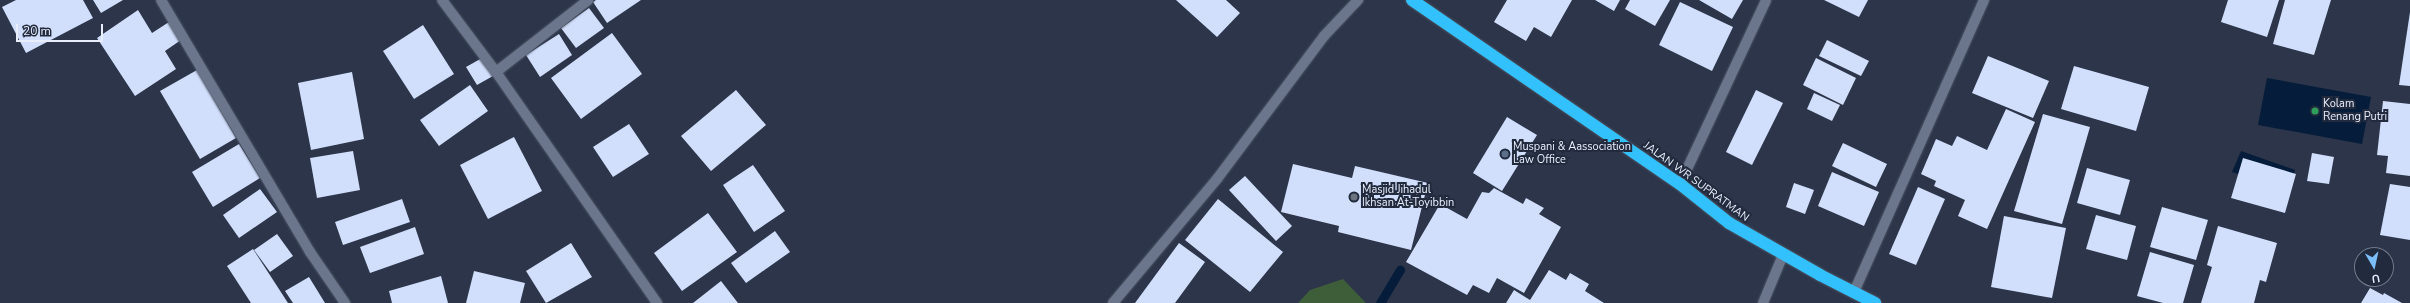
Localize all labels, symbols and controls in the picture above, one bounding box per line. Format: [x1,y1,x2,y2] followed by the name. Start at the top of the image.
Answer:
[18,16,105,42] scale bar
[23,23,51,39] text: 20 m
[2323,98,2387,124] place label: Kolam Renang Putri
[2310,106,2320,116] marker: Kolam Renang Putri
[1641,139,1751,225] street label: JALAN WR SUPRATMAN
[1513,141,1631,167] place label: Muspani & Aassociation Law Office
[1500,149,1510,159] marker: Muspani & Aassociation Law Office
[1362,184,1454,210] place label: Masjid Jihadul Ikhsan At-Toyibbin
[1349,192,1359,202] marker: Masjid Jihadul Ikhsan At-Toyibbin
[2354,247,2394,287] north arrow
[2371,270,2381,286] text: U

